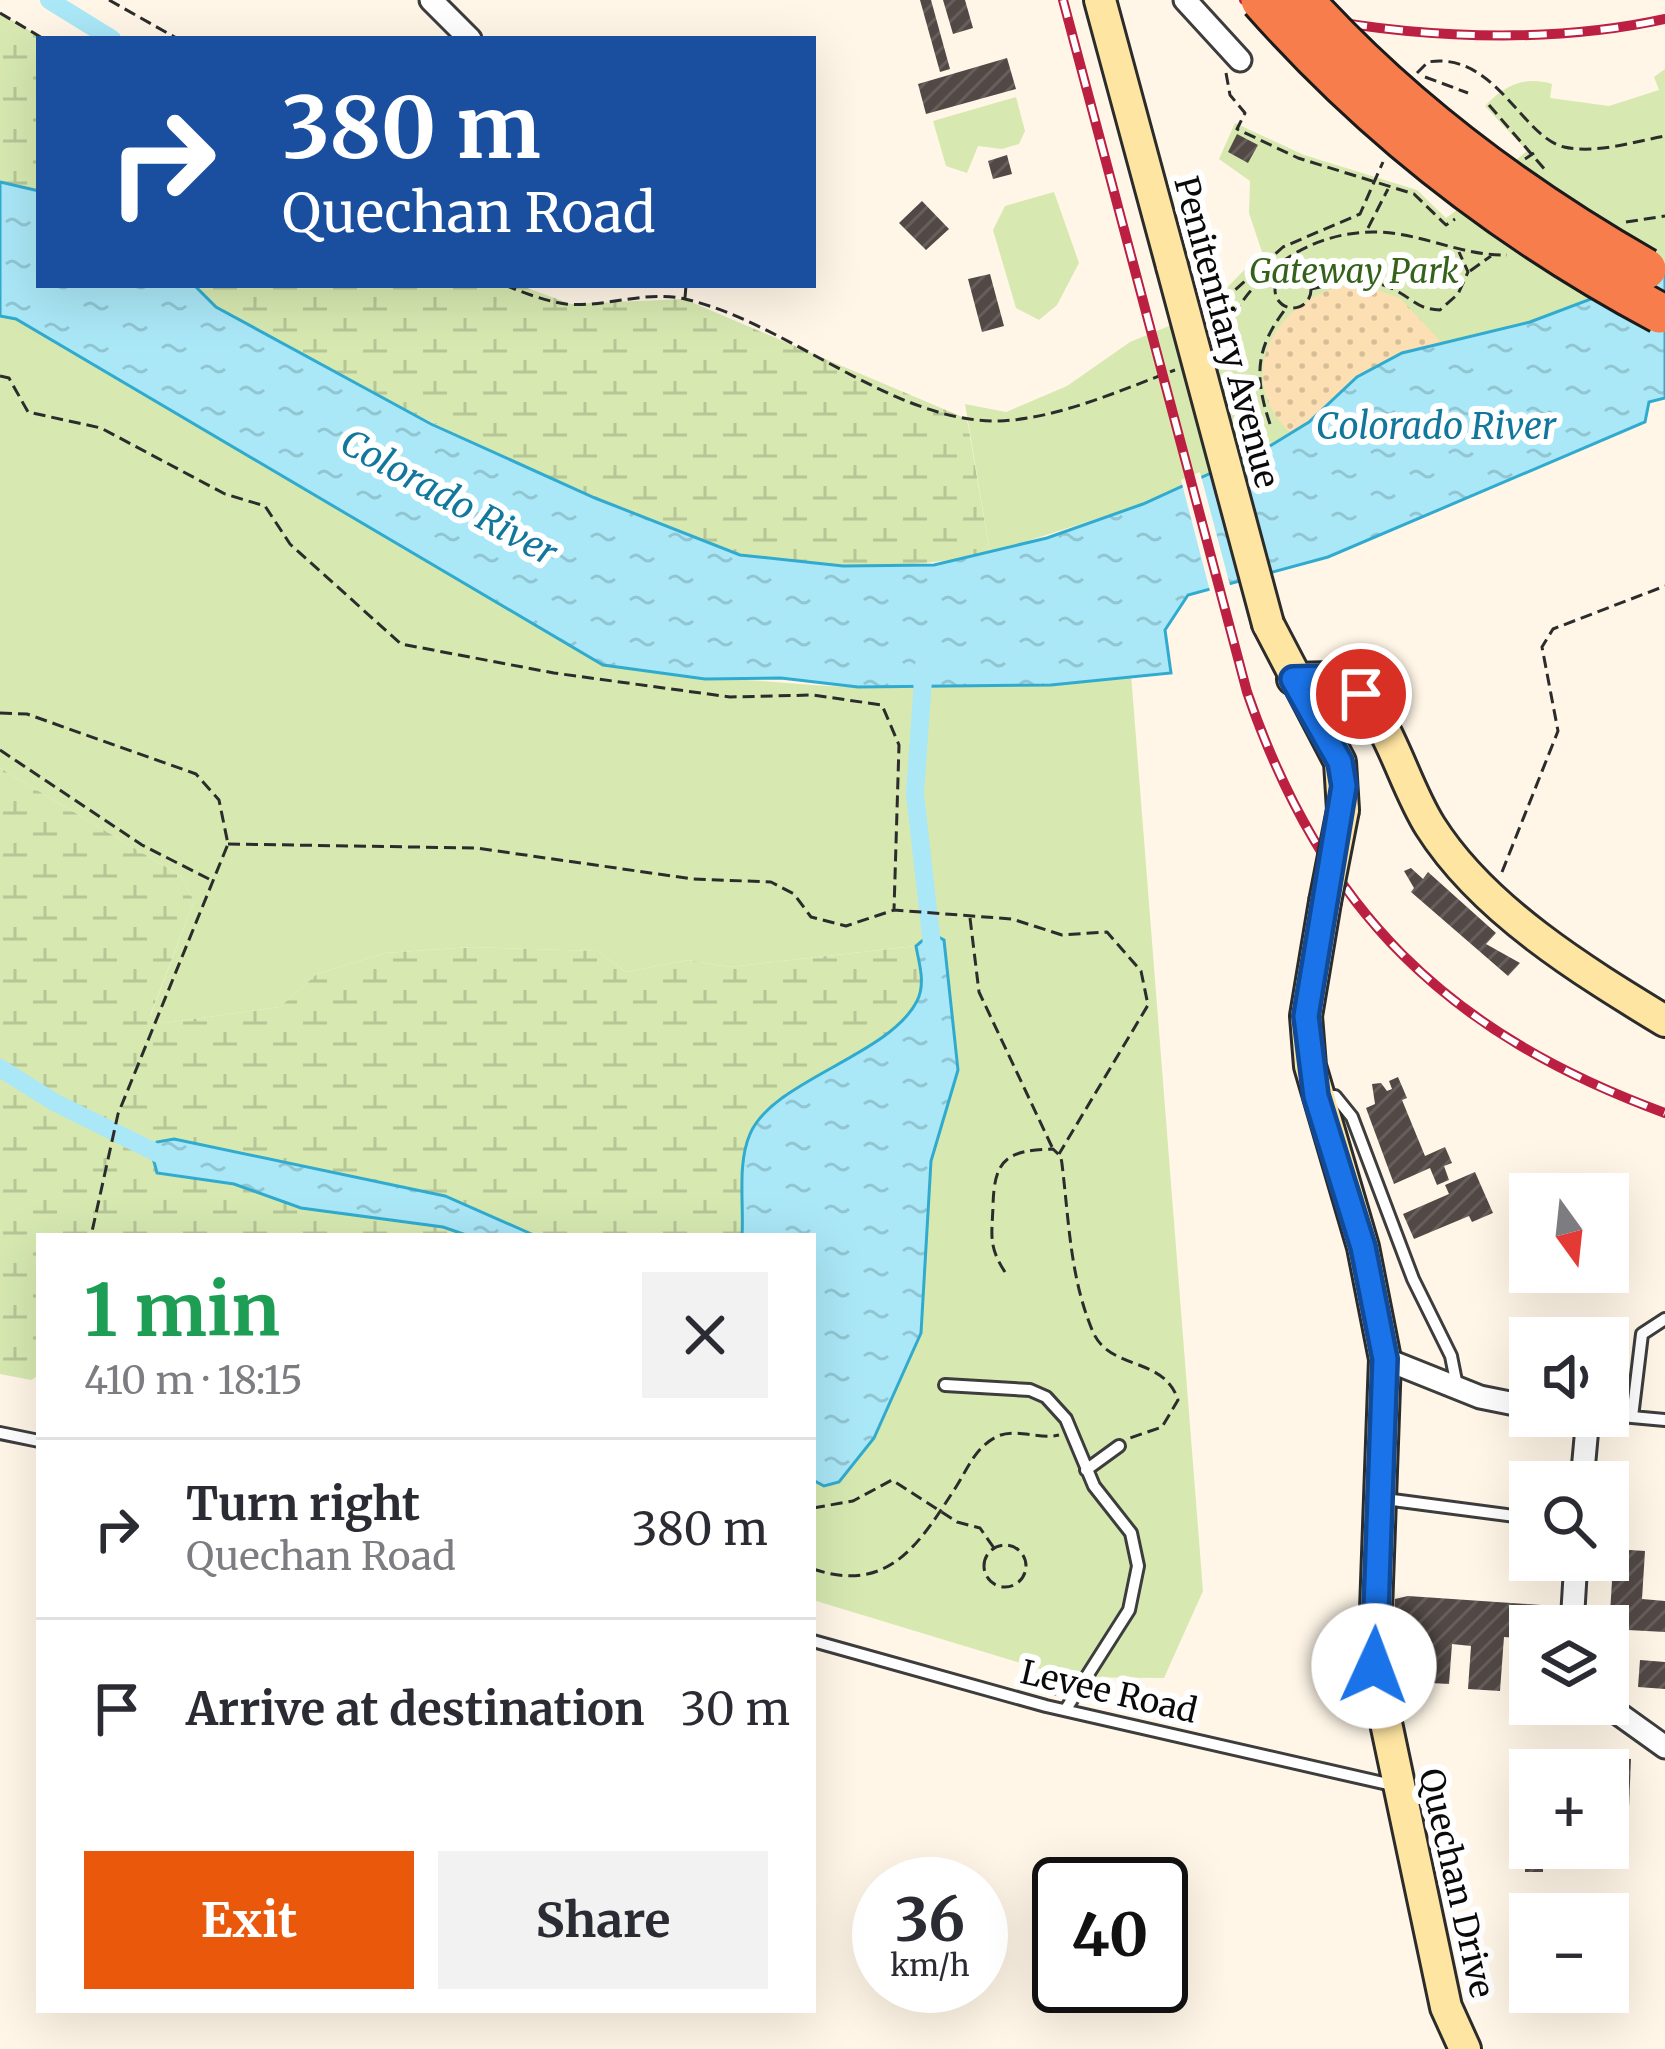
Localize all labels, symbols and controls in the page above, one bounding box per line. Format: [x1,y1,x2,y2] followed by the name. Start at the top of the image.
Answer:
[282,75,541,181] text: 380 m
[84,84,240,240] icon: right
[1165,172,1288,492] street label: Penitentiary Avenue
[282,179,655,247] text: Quechan Road
[1249,251,1459,292] park label: Gateway Park
[1316,404,1558,449] water label: Colorado River
[333,419,566,576] water label: Colorado River
[1310,643,1412,745] pin
[1328,661,1394,727] icon: arrive
[1509,1173,1629,1293] north arrow
[1509,1173,1629,2013] map controls
[84,1265,280,1356] text: 1 min
[642,1272,768,1398] button: close
[1509,1317,1629,1437] button: sound
[84,1356,303,1405] text: 410 m · 18:15
[1509,1461,1629,1581] button: search
[186,1476,420,1532] text: Turn right
[84,1496,150,1562] icon: right
[632,1501,768,1557] text: 380 m
[186,1532,456,1581] text: Quechan Road
[1311,1603,1437,1729] position arrow
[1509,1605,1629,1725] button: layers
[1017,1651,1201,1732] street label: Levee Road
[84,1676,150,1742] icon: arrive
[186,1681,644,1737] text: Arrive at destination
[680,1681,790,1737] text: 30 m
[1509,1749,1629,1869] button: +
[1410,1765,1503,2002] street label: Quechan Drive
[84,1851,414,1989] button: Exit
[438,1851,768,1989] button: Share
[1032,1857,1188,2013] speed limit sign: 40
[895,1882,965,1957] text: 36
[1509,1893,1629,2013] button: −
[890,1946,970,1984] text: km/h

